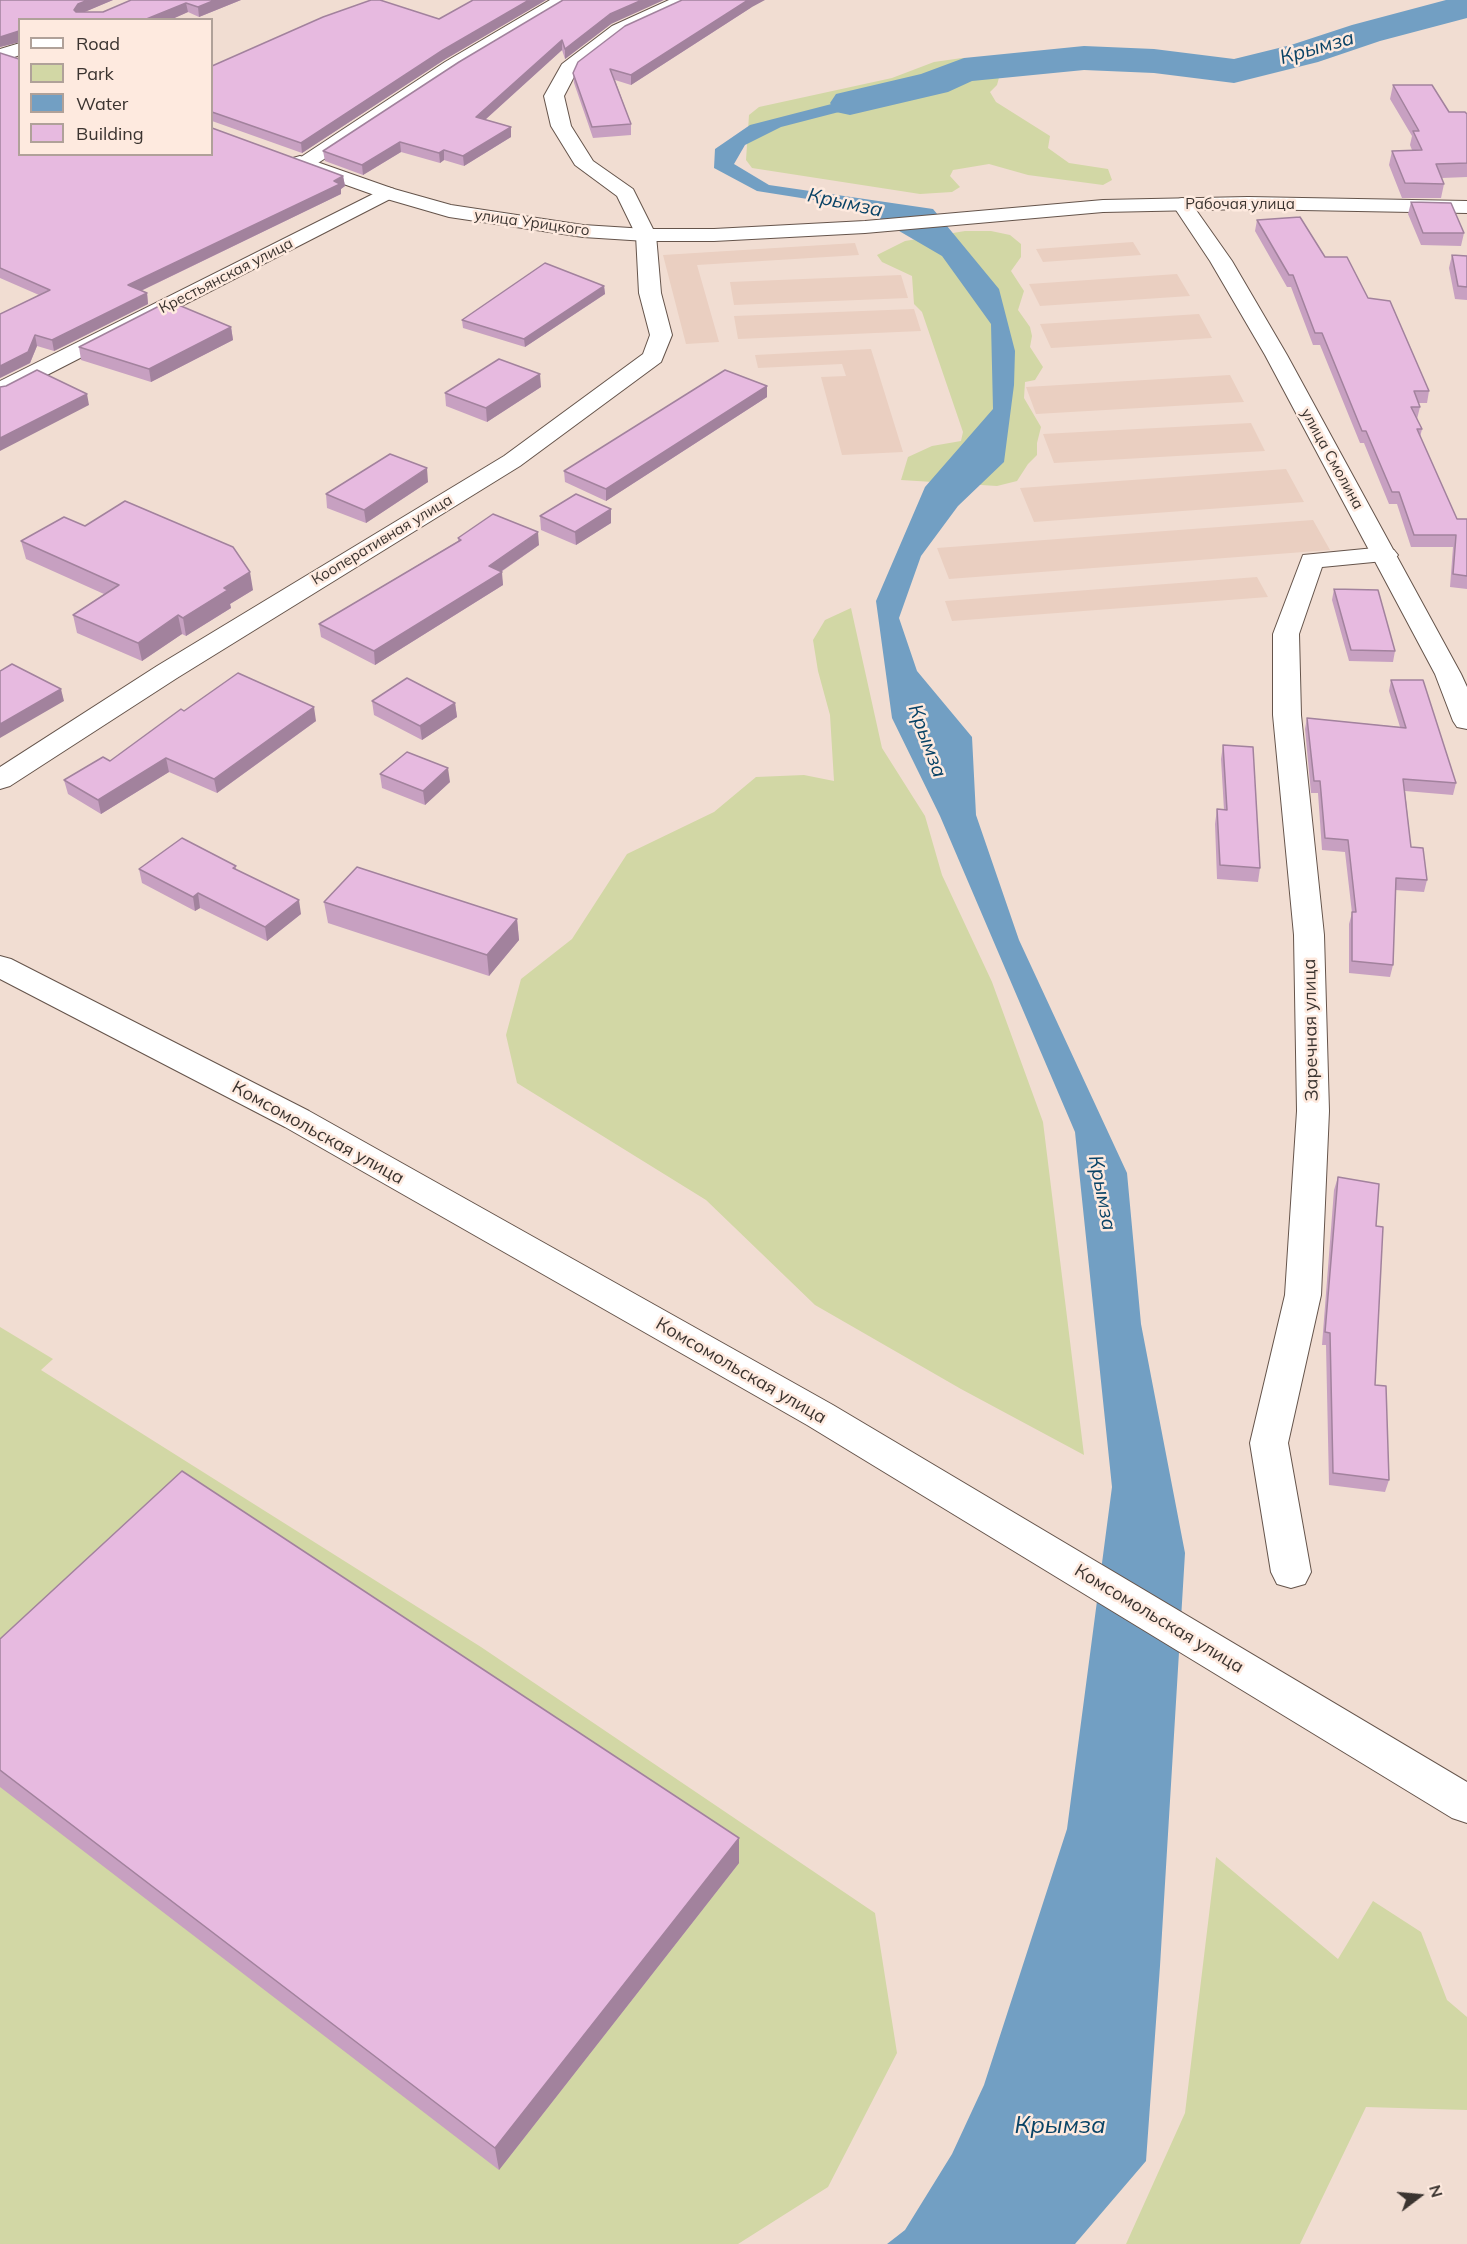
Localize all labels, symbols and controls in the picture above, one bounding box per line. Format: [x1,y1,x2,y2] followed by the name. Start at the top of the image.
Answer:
[18,18,213,156] legend
[1277,26,1357,70] water label: Крымза
[76,32,120,55] text: Road
[76,62,114,85] text: Park
[76,92,128,115] text: Water
[76,122,144,145] text: Building
[805,183,885,223] water label: Крымза
[1185,195,1295,213] street label: Рабочая улица
[473,206,591,240] street label: улица Урицкого
[156,234,296,318] street label: Крестьянская улица
[1297,405,1367,513] street label: улица Смолина
[308,491,456,589] street label: Кооперативная улица
[903,701,951,781] water label: Крымза
[1299,959,1323,1101] street label: Заречная улица
[228,1077,408,1189] street label: Комсомольская улица
[1083,1153,1121,1233] water label: Крымза
[652,1313,830,1429] street label: Комсомольская улица
[1071,1560,1247,1678] street label: Комсомольская улица
[1014,2112,1106,2140] water label: Крымза
[1389,2166,1449,2226] north arrow
[1425,2182,1448,2200] text: N

